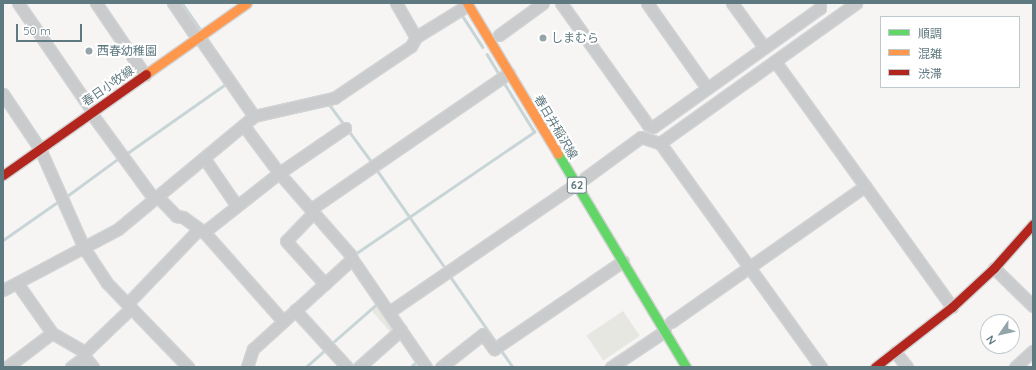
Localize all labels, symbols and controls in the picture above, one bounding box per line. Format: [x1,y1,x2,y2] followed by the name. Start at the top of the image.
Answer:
[18,16,84,42] scale bar
[880,16,1020,88] legend
[23,23,51,38] text: 50 m
[918,26,942,41] text: 順調
[551,31,599,45] place label: しまむら
[538,33,548,43] marker: しまむら
[97,44,157,58] place label: 西春幼稚園
[84,46,94,56] marker: 西春幼稚園
[918,46,942,61] text: 混雑
[79,63,137,109] street label: 春日小牧線
[918,66,942,81] text: 渋滞
[531,92,581,162] street label: 春日井稲沢線
[566,176,588,194] road number: 62
[980,314,1020,354] north arrow
[983,333,999,347] text: N

